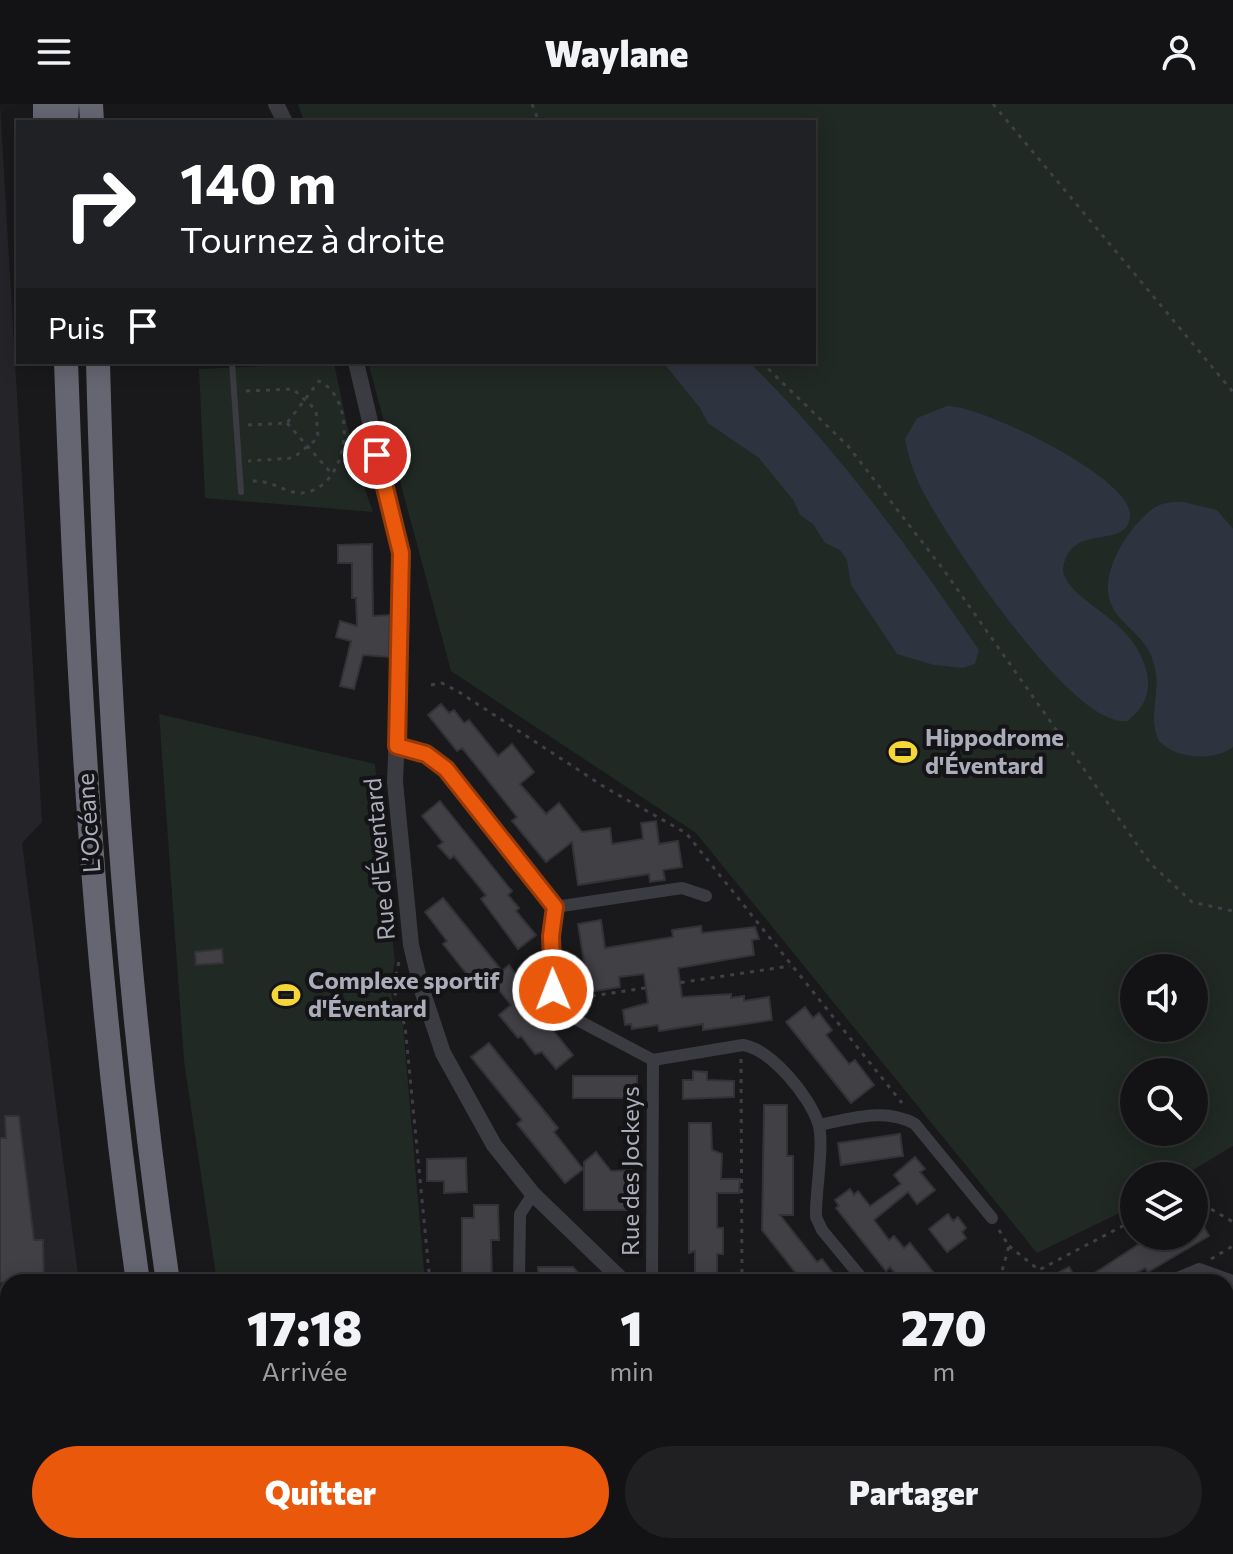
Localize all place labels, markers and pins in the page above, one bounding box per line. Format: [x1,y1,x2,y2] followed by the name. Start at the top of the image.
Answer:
[343,421,411,489] pin
[925,722,1064,779] place label: Hippodrome d'Éventard
[888,737,918,767] sports icon: Hippodrome d'Éventard
[308,965,500,1022] place label: Complexe sportif d'Éventard
[271,980,301,1010] sports icon: Complexe sportif d'Éventard

